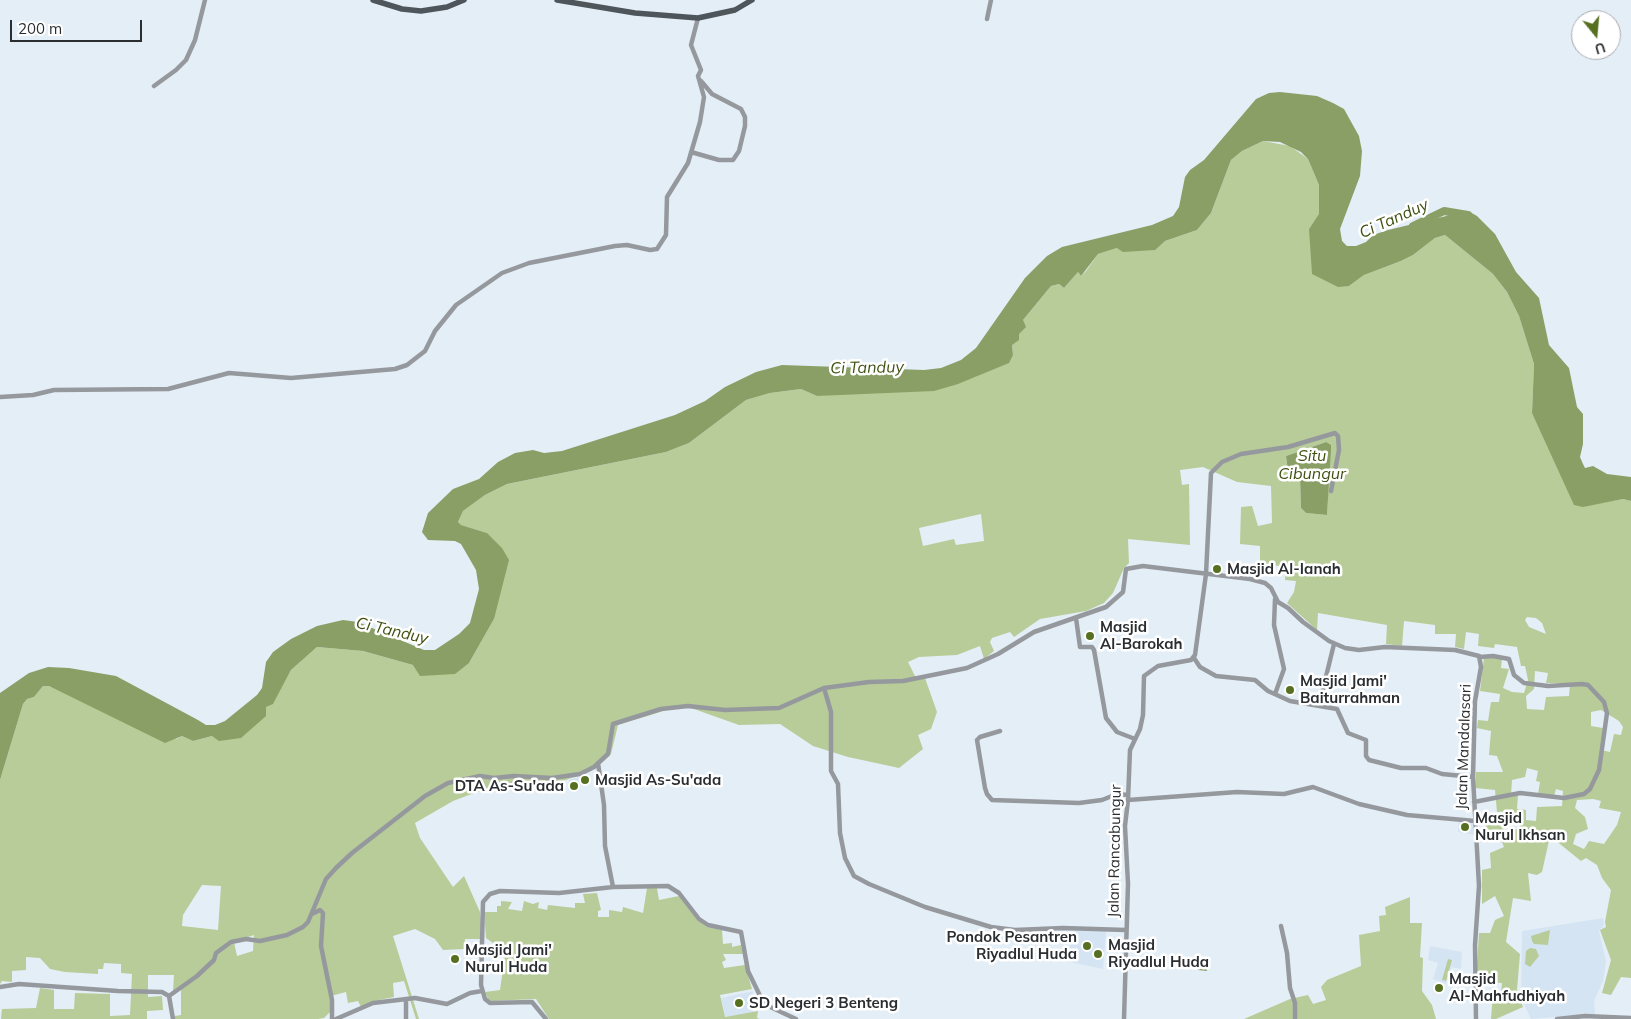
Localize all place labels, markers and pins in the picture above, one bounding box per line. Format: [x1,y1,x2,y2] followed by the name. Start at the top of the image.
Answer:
[1227,560,1341,578] place label: Masjid Al-Ianah
[1211,563,1223,575] marker: Masjid Al-Ianah
[1100,618,1183,653] place label: Masjid Al-Barokah
[1084,630,1096,642] marker: Masjid Al-Barokah
[1300,672,1400,707] place label: Masjid Jami' Baiturrahman
[1284,684,1296,696] marker: Masjid Jami' Baiturrahman
[595,771,721,789] place label: Masjid As-Su'ada
[579,774,591,786] marker: Masjid As-Su'ada
[455,777,564,795] place label: DTA As-Su'ada
[568,780,580,792] marker: DTA As-Su'ada
[1475,809,1566,844] place label: Masjid Nurul Ikhsan
[1459,821,1471,833] marker: Masjid Nurul Ikhsan
[946,928,1077,963] place label: Pondok Pesantren Riyadlul Huda
[1108,936,1209,971] place label: Masjid Riyadlul Huda
[1081,940,1093,952] marker: Pondok Pesantren Riyadlul Huda
[465,941,552,976] place label: Masjid Jami' Nurul Huda
[1092,948,1104,960] marker: Masjid Riyadlul Huda
[449,953,461,965] marker: Masjid Jami' Nurul Huda
[1449,970,1565,1005] place label: Masjid Al-Mahfudhiyah
[1433,982,1445,994] marker: Masjid Al-Mahfudhiyah
[749,994,898,1012] place label: SD Negeri 3 Benteng
[733,997,745,1009] marker: SD Negeri 3 Benteng

